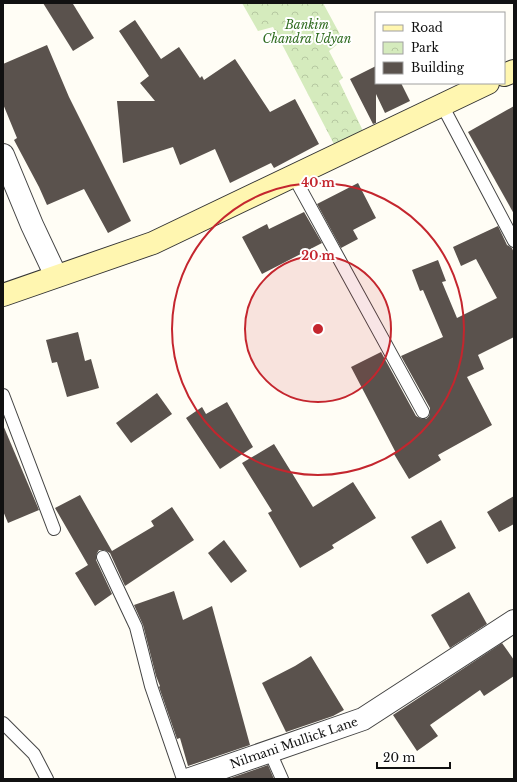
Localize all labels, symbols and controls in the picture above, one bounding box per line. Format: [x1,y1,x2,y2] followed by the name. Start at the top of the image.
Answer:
[375,12,505,84] legend
[263,17,352,46] park label: Bankim Chandra Udyan
[411,20,443,35] text: Road
[411,40,439,55] text: Park
[411,60,465,75] text: Building
[301,175,335,190] text: 40 m
[301,248,335,263] text: 20 m
[311,322,325,336] centre of rings
[228,714,360,771] street label: Nilmani Mullick Lane
[377,744,450,770] scale bar
[383,750,415,765] text: 20 m

